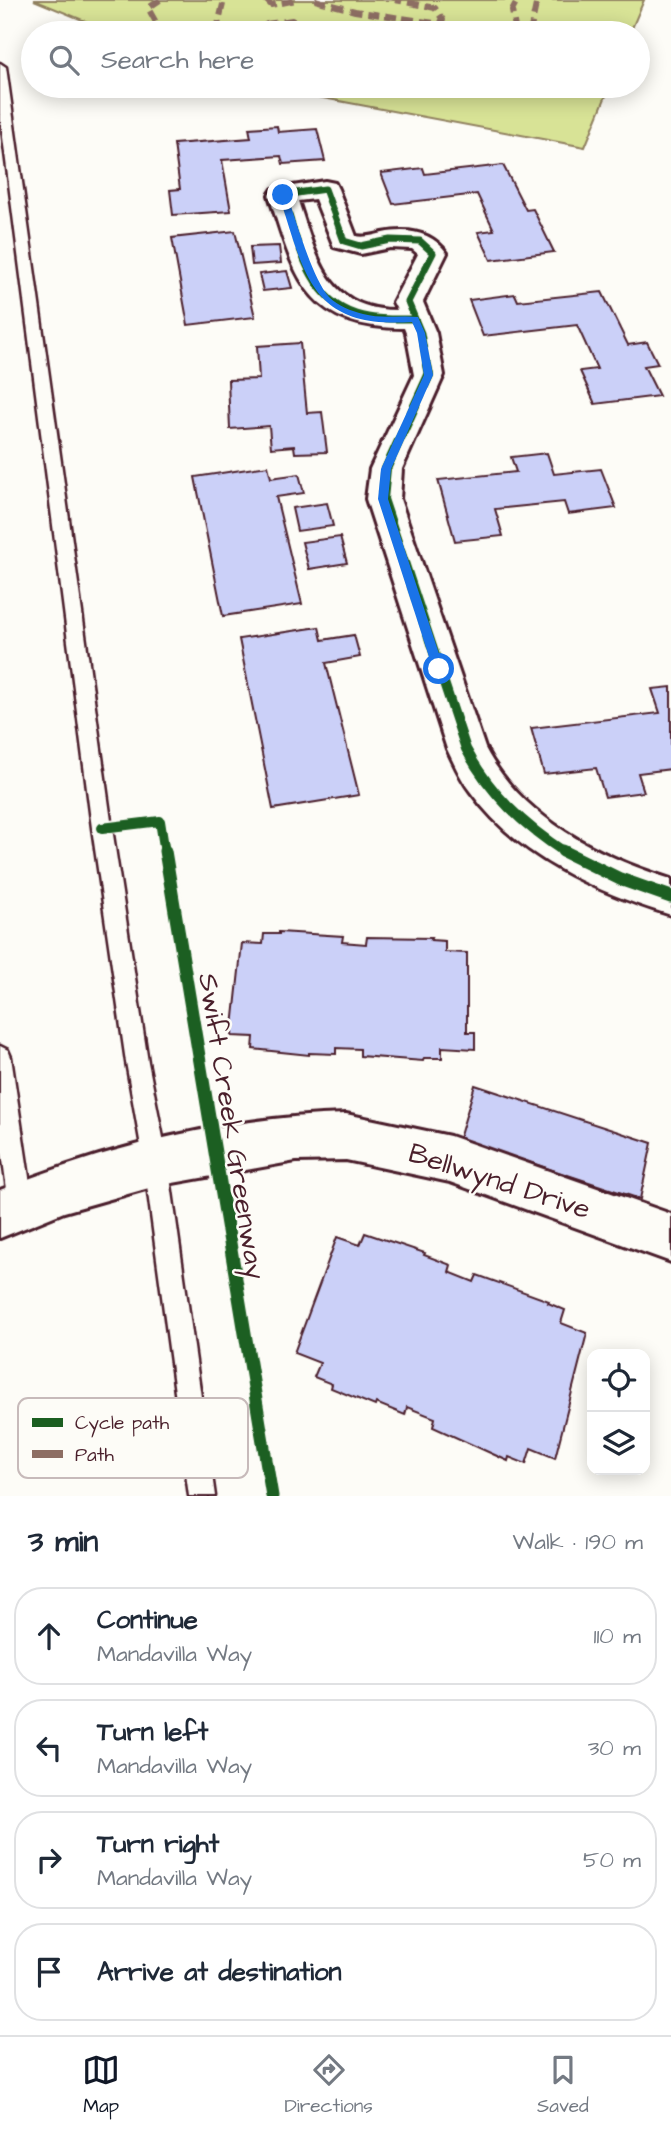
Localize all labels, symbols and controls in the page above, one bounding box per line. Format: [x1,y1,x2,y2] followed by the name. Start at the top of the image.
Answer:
[21,21,650,98] search box
[45,41,83,79] icon: search
[101,42,254,78] text: Search here
[267,179,298,210] route end
[423,653,454,684] route start
[186,970,275,1282] street label: Swift Creek Greenway
[403,1134,595,1231] street label: Bellwynd Drive
[587,1349,650,1475] map controls
[587,1349,650,1412] button: locate
[18,1398,248,1478] legend
[75,1410,170,1438] text: Cycle path
[587,1412,650,1475] button: layers
[75,1442,114,1469] text: Path
[28,1521,98,1563] text: 3 min
[513,1526,643,1558] text: Walk · 190 m
[97,1602,198,1638] text: Continue
[30,1617,68,1655] icon: ahead
[593,1620,641,1652] text: 110 m
[97,1638,252,1670] text: Mandavilla Way
[97,1714,208,1750] text: Turn left
[30,1729,68,1767] icon: left
[588,1732,641,1764] text: 30 m
[97,1750,252,1782] text: Mandavilla Way
[97,1826,219,1862] text: Turn right
[30,1841,68,1879] icon: right
[583,1844,641,1876] text: 50 m
[97,1862,252,1894] text: Mandavilla Way
[30,1953,68,1991] icon: arrive
[97,1954,342,1990] text: Arrive at destination
[82,2051,120,2120] tab: Map
[284,2051,373,2120] tab: Directions
[537,2051,589,2120] tab: Saved

